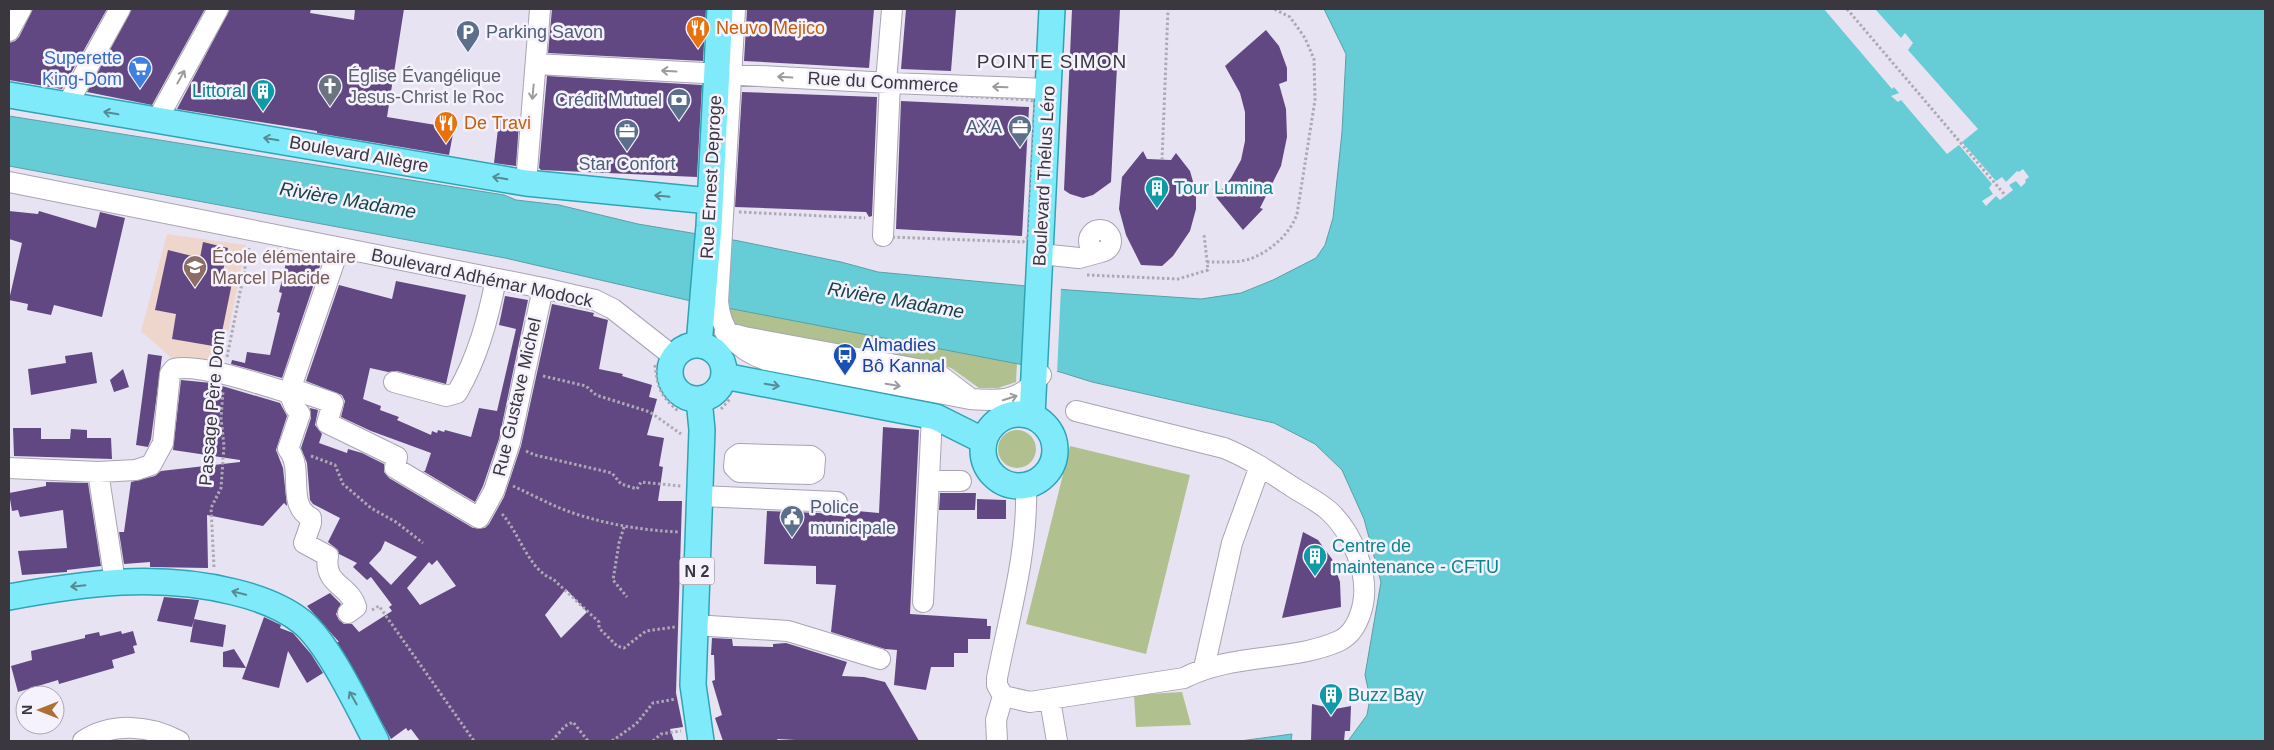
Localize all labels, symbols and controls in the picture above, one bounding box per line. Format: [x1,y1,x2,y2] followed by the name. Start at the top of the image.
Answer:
[685,15,711,49] restaurant icon: Neuvo Mejico
[716,18,825,38] place label: Neuvo Mejico
[455,19,481,53] parking icon: Parking Savon
[486,22,603,42] place label: Parking Savon
[42,48,122,89] place label: Superette King-Dom
[977,51,1127,72] district label: POINTE SIMON
[127,55,153,89] supermarket icon: Superette King-Dom
[348,66,504,107] place label: Église Évangélique Jesus-Christ le Roc
[661,67,677,76] one-way arrow
[807,68,959,96] street label: Rue du Commerce
[176,71,186,85] one-way arrow
[778,72,794,82] one-way arrow
[317,73,343,107] church icon: Église Évangélique Jesus-Christ le Roc
[250,78,276,112] building icon: Littoral
[192,81,246,101] place label: Littoral
[992,82,1008,91] one-way arrow
[529,84,538,100] one-way arrow
[1029,85,1059,267] street label: Boulevard Thélus Léro
[666,87,692,121] bank icon: Crédit Mutuel
[555,90,662,110] place label: Crédit Mutuel
[697,95,725,259] street label: Rue Ernest Deproge
[103,107,119,117] one-way arrow
[433,110,459,144] restaurant icon: De Travi
[464,113,531,133] place label: De Travi
[1007,114,1033,148] office icon: AXA
[966,117,1002,137] place label: AXA
[614,118,640,152] office icon: Star Confort
[288,132,430,176] street label: Boulevard Allègre
[263,134,279,144] one-way arrow
[578,154,676,174] place label: Star Confort
[493,173,509,183] one-way arrow
[1144,175,1170,209] building icon: Tour Lumina
[278,178,418,222] water label: Rivière Madame
[1174,178,1274,198] place label: Tour Lumina
[654,191,670,201] one-way arrow
[369,245,596,311] street label: Boulevard Adhémar Modock
[212,247,356,288] place label: École élémentaire Marcel Placide
[182,254,208,288] school or university icon: École élémentaire Marcel Placide
[826,278,966,322] water label: Rivière Madame
[489,316,545,478] street label: Rue Gustave Michel
[195,329,229,487] street label: Passage Père Dom
[862,335,945,376] place label: Almadies Bô Kannal
[832,342,858,376] bus stop icon: Almadies Bô Kannal
[764,380,780,390] one-way arrow
[884,380,900,390] one-way arrow
[1002,392,1018,402] one-way arrow
[810,497,896,538] place label: Police municipale
[779,504,805,538] public building icon: Police municipale
[1332,536,1499,577] place label: Centre de maintenance - CFTU
[1302,543,1328,577] building icon: Centre de maintenance - CFTU
[680,558,714,584] road number: N 2
[70,581,86,591] one-way arrow
[231,588,247,597] one-way arrow
[1318,682,1344,716] building icon: Buzz Bay
[15,685,65,735] north arrow
[1348,685,1424,705] place label: Buzz Bay
[348,691,358,706] one-way arrow
[19,705,35,715] text: N

